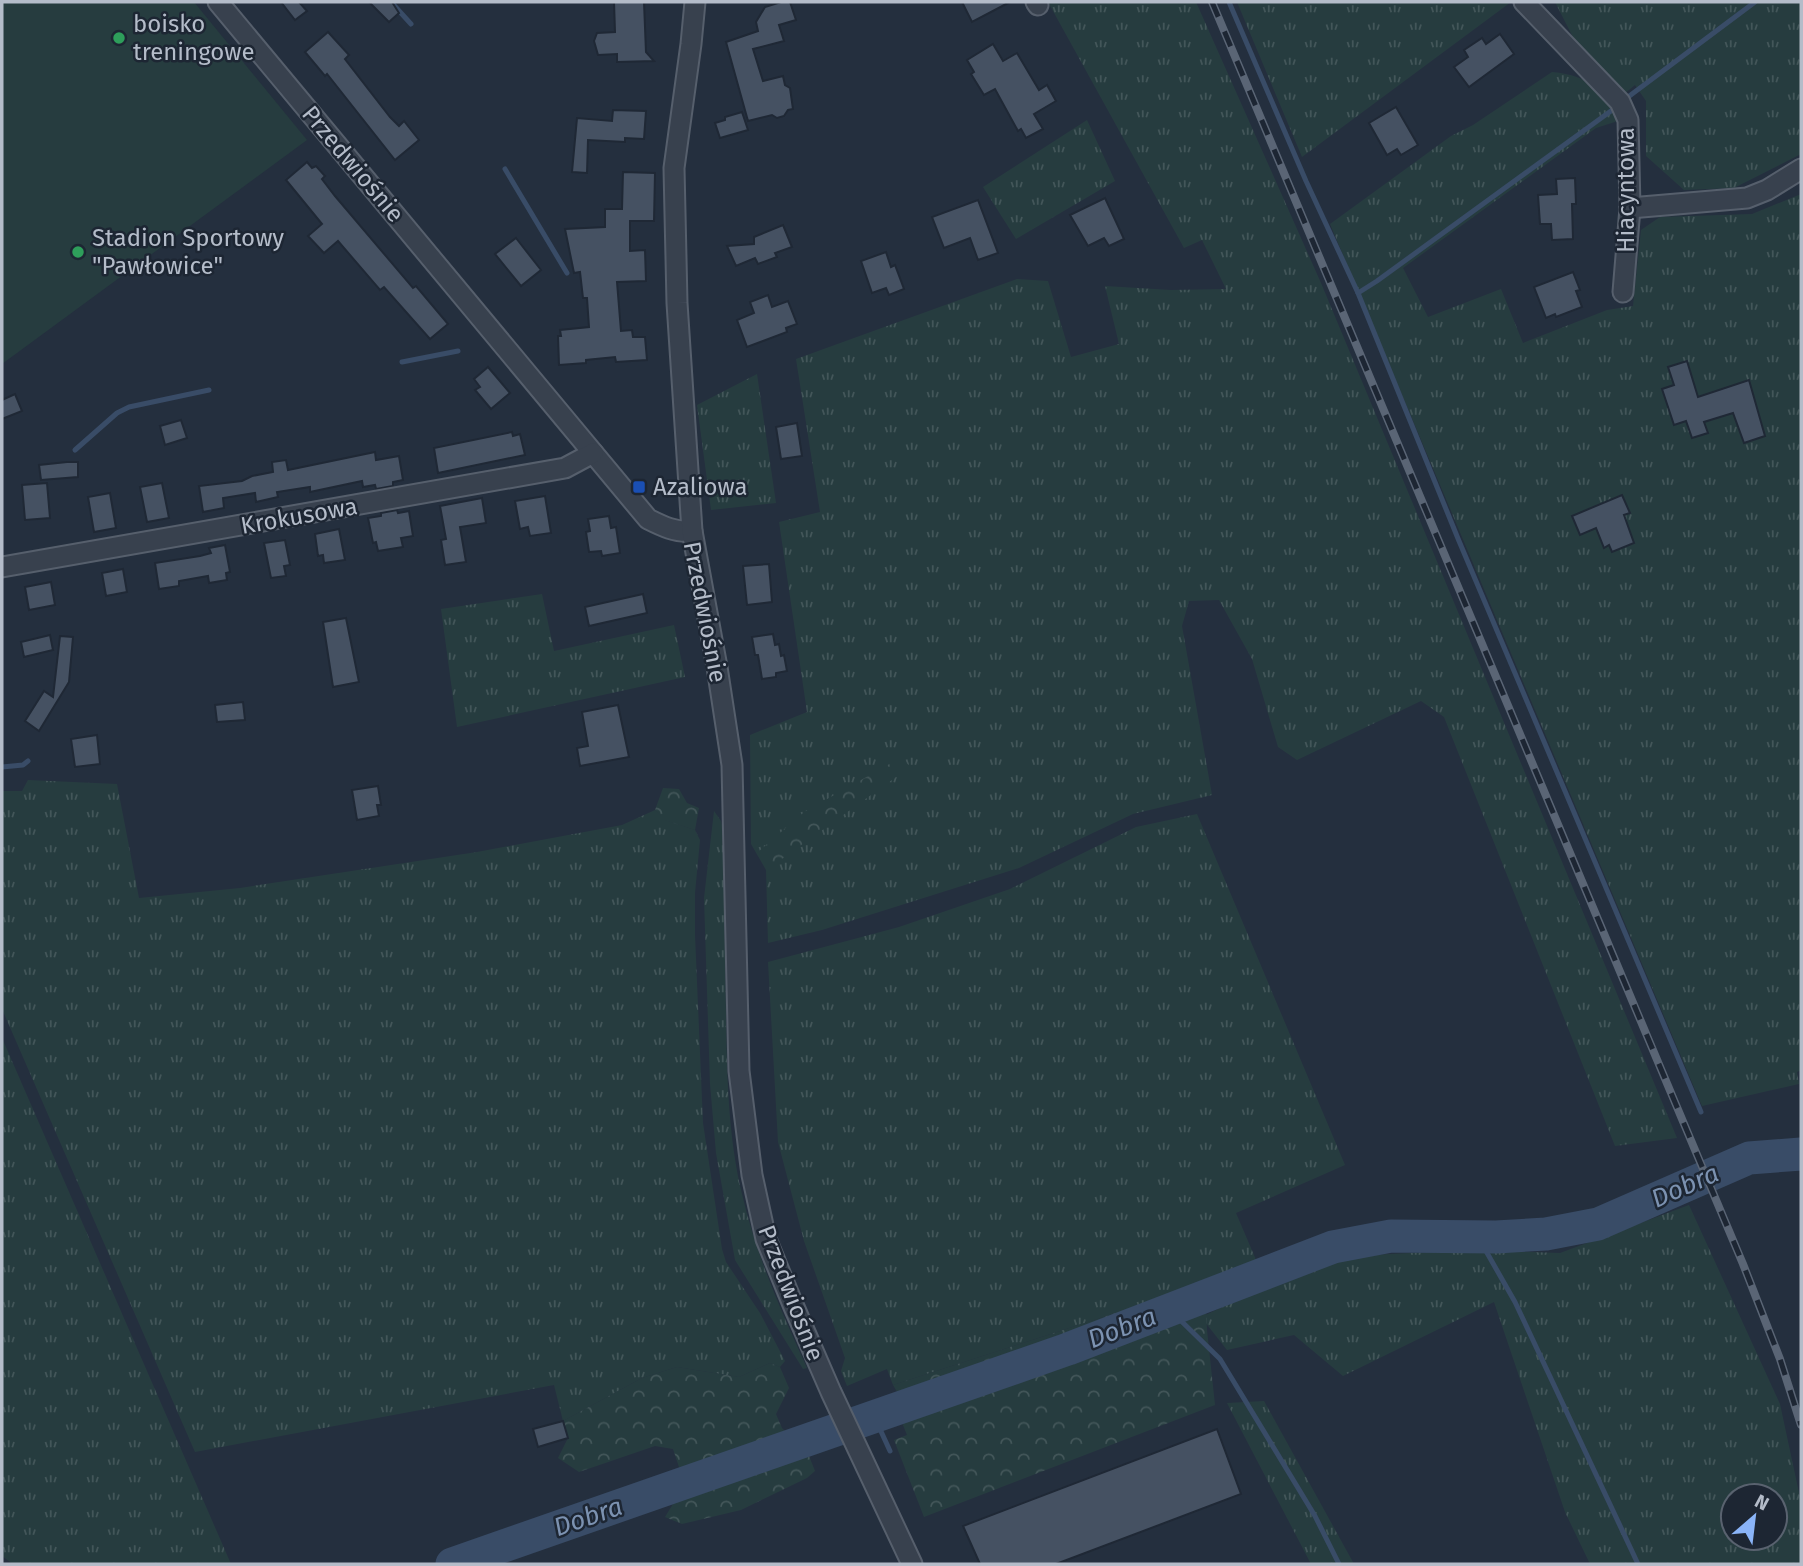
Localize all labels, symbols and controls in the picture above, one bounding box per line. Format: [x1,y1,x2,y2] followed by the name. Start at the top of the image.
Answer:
[133,10,255,66] place label: boisko treningowe
[111,30,127,46] marker: boisko treningowe
[296,100,410,228] street label: Przedwiośnie
[1612,127,1640,253] street label: Hiacyntowa
[92,224,284,280] place label: Stadion Sportowy "Pawłowice"
[70,244,86,260] marker: Stadion Sportowy "Pawłowice"
[653,473,748,501] place label: Azaliowa
[631,479,647,495] marker: Azaliowa
[238,492,360,540] street label: Krokusowa
[678,539,732,685] street label: Przedwiośnie
[1646,1157,1724,1215] water label: Dobra
[752,1221,830,1365] street label: Przedwiośnie
[1083,1301,1161,1355] water label: Dobra
[1719,1482,1789,1552] north arrow
[1751,1489,1773,1516] text: N
[550,1491,626,1543] water label: Dobra

